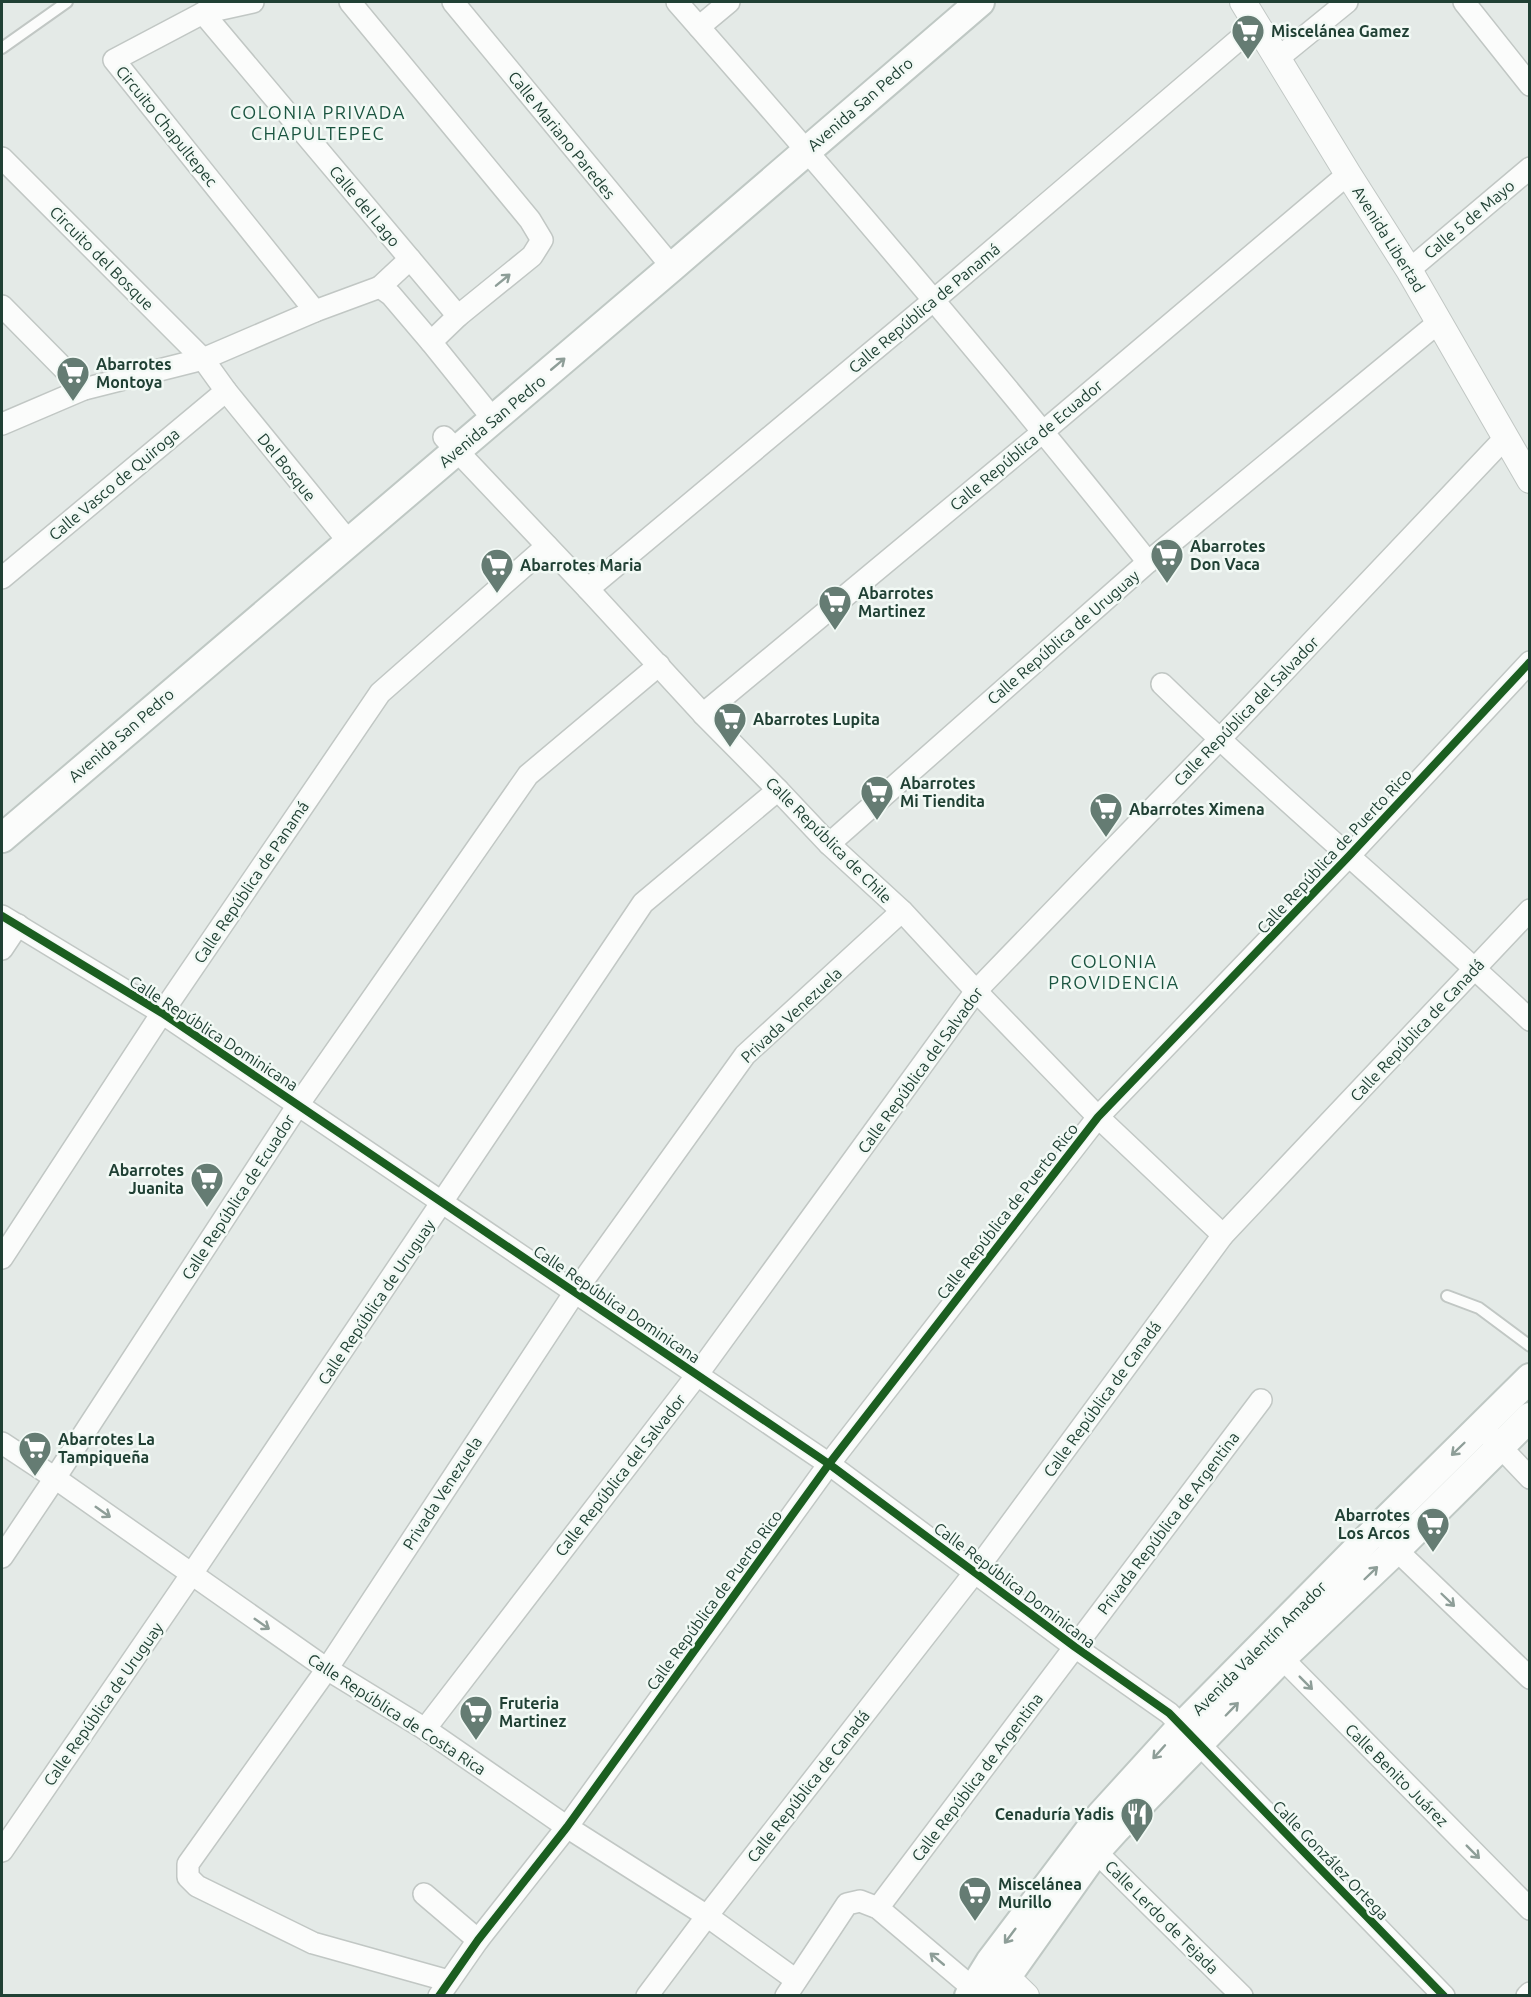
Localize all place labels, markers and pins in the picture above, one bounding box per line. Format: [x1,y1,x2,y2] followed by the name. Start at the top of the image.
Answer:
[1230,13,1266,60] supermarket icon: Miscelánea Gamez
[1271,22,1410,40] place label: Miscelánea Gamez
[55,355,91,402] supermarket icon: Abarrotes Montoya
[96,355,172,391] place label: Abarrotes Montoya
[1149,537,1185,584] supermarket icon: Abarrotes Don Vaca
[1190,537,1266,573] place label: Abarrotes Don Vaca
[479,547,515,594] supermarket icon: Abarrotes Maria
[520,556,642,574] place label: Abarrotes Maria
[817,584,853,631] supermarket icon: Abarrotes Martinez
[858,584,934,620] place label: Abarrotes Martinez
[712,701,748,748] supermarket icon: Abarrotes Lupita
[753,710,880,728] place label: Abarrotes Lupita
[859,774,895,821] supermarket icon: Abarrotes Mi Tiendita
[900,774,985,810] place label: Abarrotes Mi Tiendita
[1088,791,1124,838] supermarket icon: Abarrotes Ximena
[1129,800,1265,818] place label: Abarrotes Ximena
[108,1161,184,1197] place label: Abarrotes Juanita
[189,1161,225,1208] supermarket icon: Abarrotes Juanita
[17,1430,53,1477] supermarket icon: Abarrotes La Tampiqueña
[58,1430,155,1466] place label: Abarrotes La Tampiqueña
[1334,1506,1410,1542] place label: Abarrotes Los Arcos
[1415,1506,1451,1553] supermarket icon: Abarrotes Los Arcos
[458,1694,494,1741] supermarket icon: Fruteria Martinez
[499,1694,566,1730] place label: Fruteria Martinez
[1119,1796,1155,1843] restaurant icon: Cenaduría Yadis
[995,1805,1114,1823] place label: Cenaduría Yadis
[957,1875,993,1922] supermarket icon: Miscelánea Murillo
[998,1875,1082,1911] place label: Miscelánea Murillo

